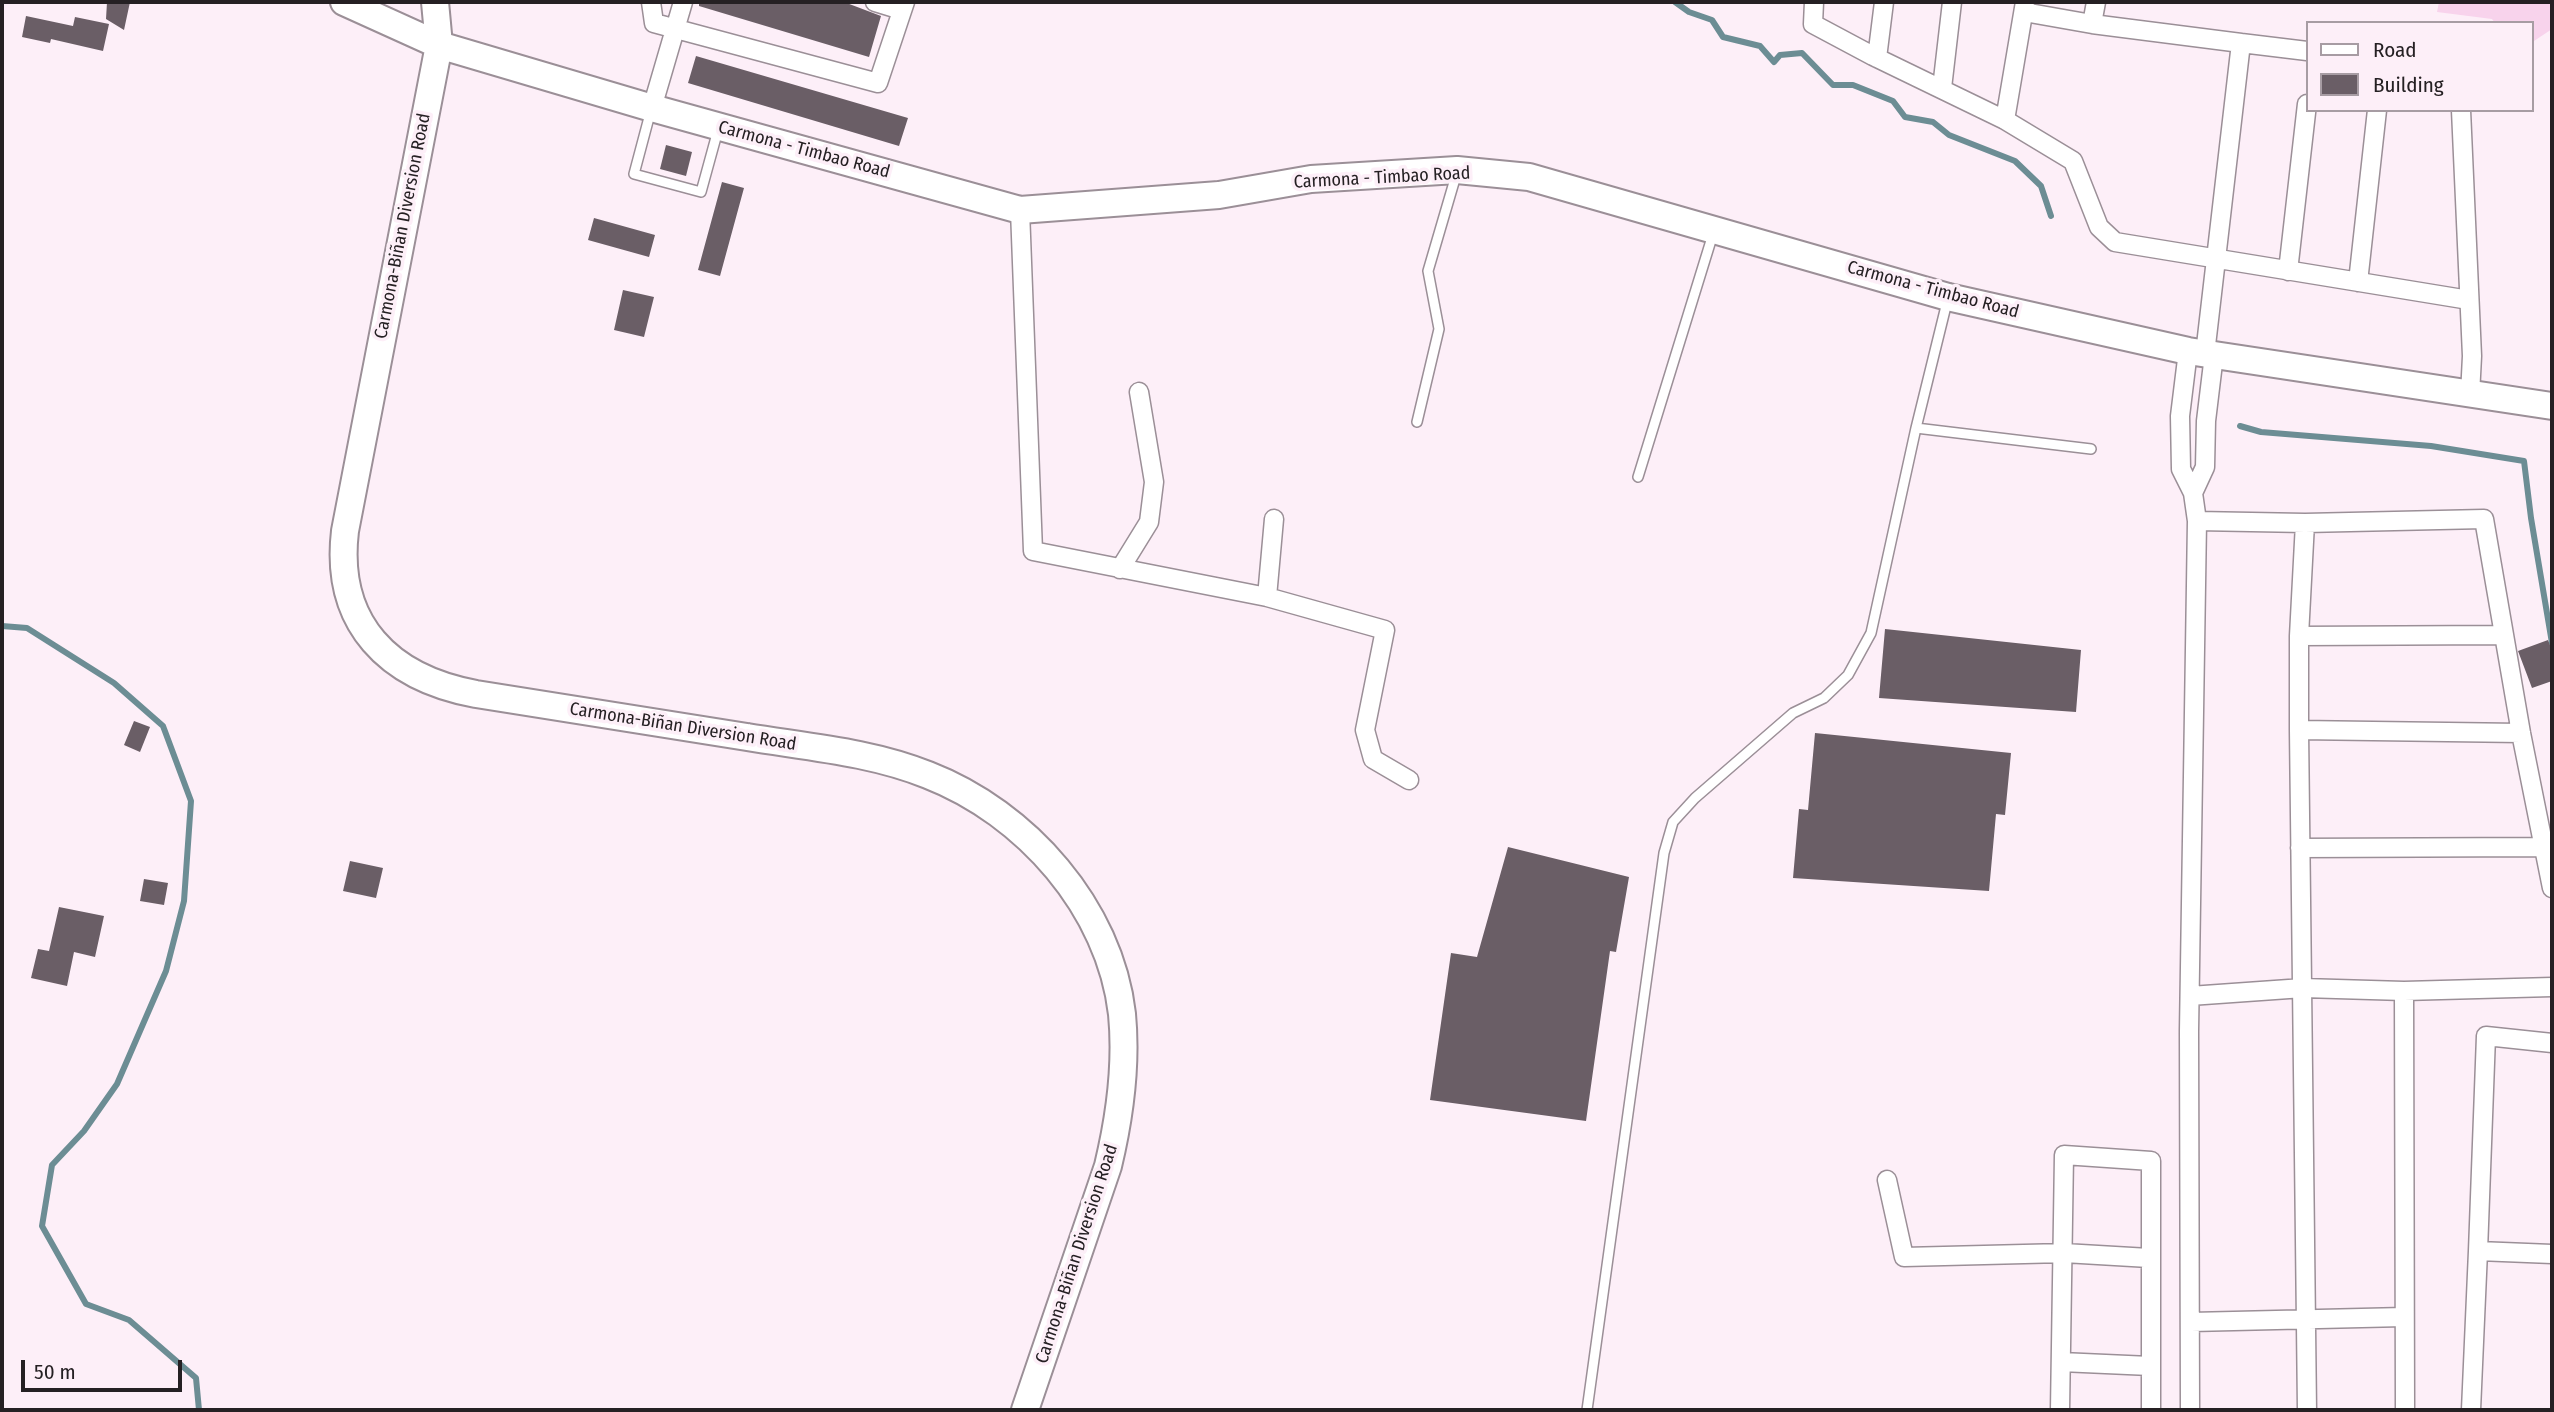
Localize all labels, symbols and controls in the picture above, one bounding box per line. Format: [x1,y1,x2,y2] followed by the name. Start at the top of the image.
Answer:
[2306,21,2533,112] legend
[2373,37,2417,63] text: Road
[2373,72,2444,98] text: Building
[371,111,435,341] street label: Carmona-Biñan Diversion Road
[716,117,892,183] street label: Carmona - Timbao Road
[1293,163,1471,193] street label: Carmona - Timbao Road
[1845,257,2021,323] street label: Carmona - Timbao Road
[568,698,798,756] street label: Carmona-Biñan Diversion Road
[1031,1142,1123,1366] street label: Carmona-Biñan Diversion Road
[24,1346,186,1390] scale bar
[34,1359,76,1385] text: 50 m

